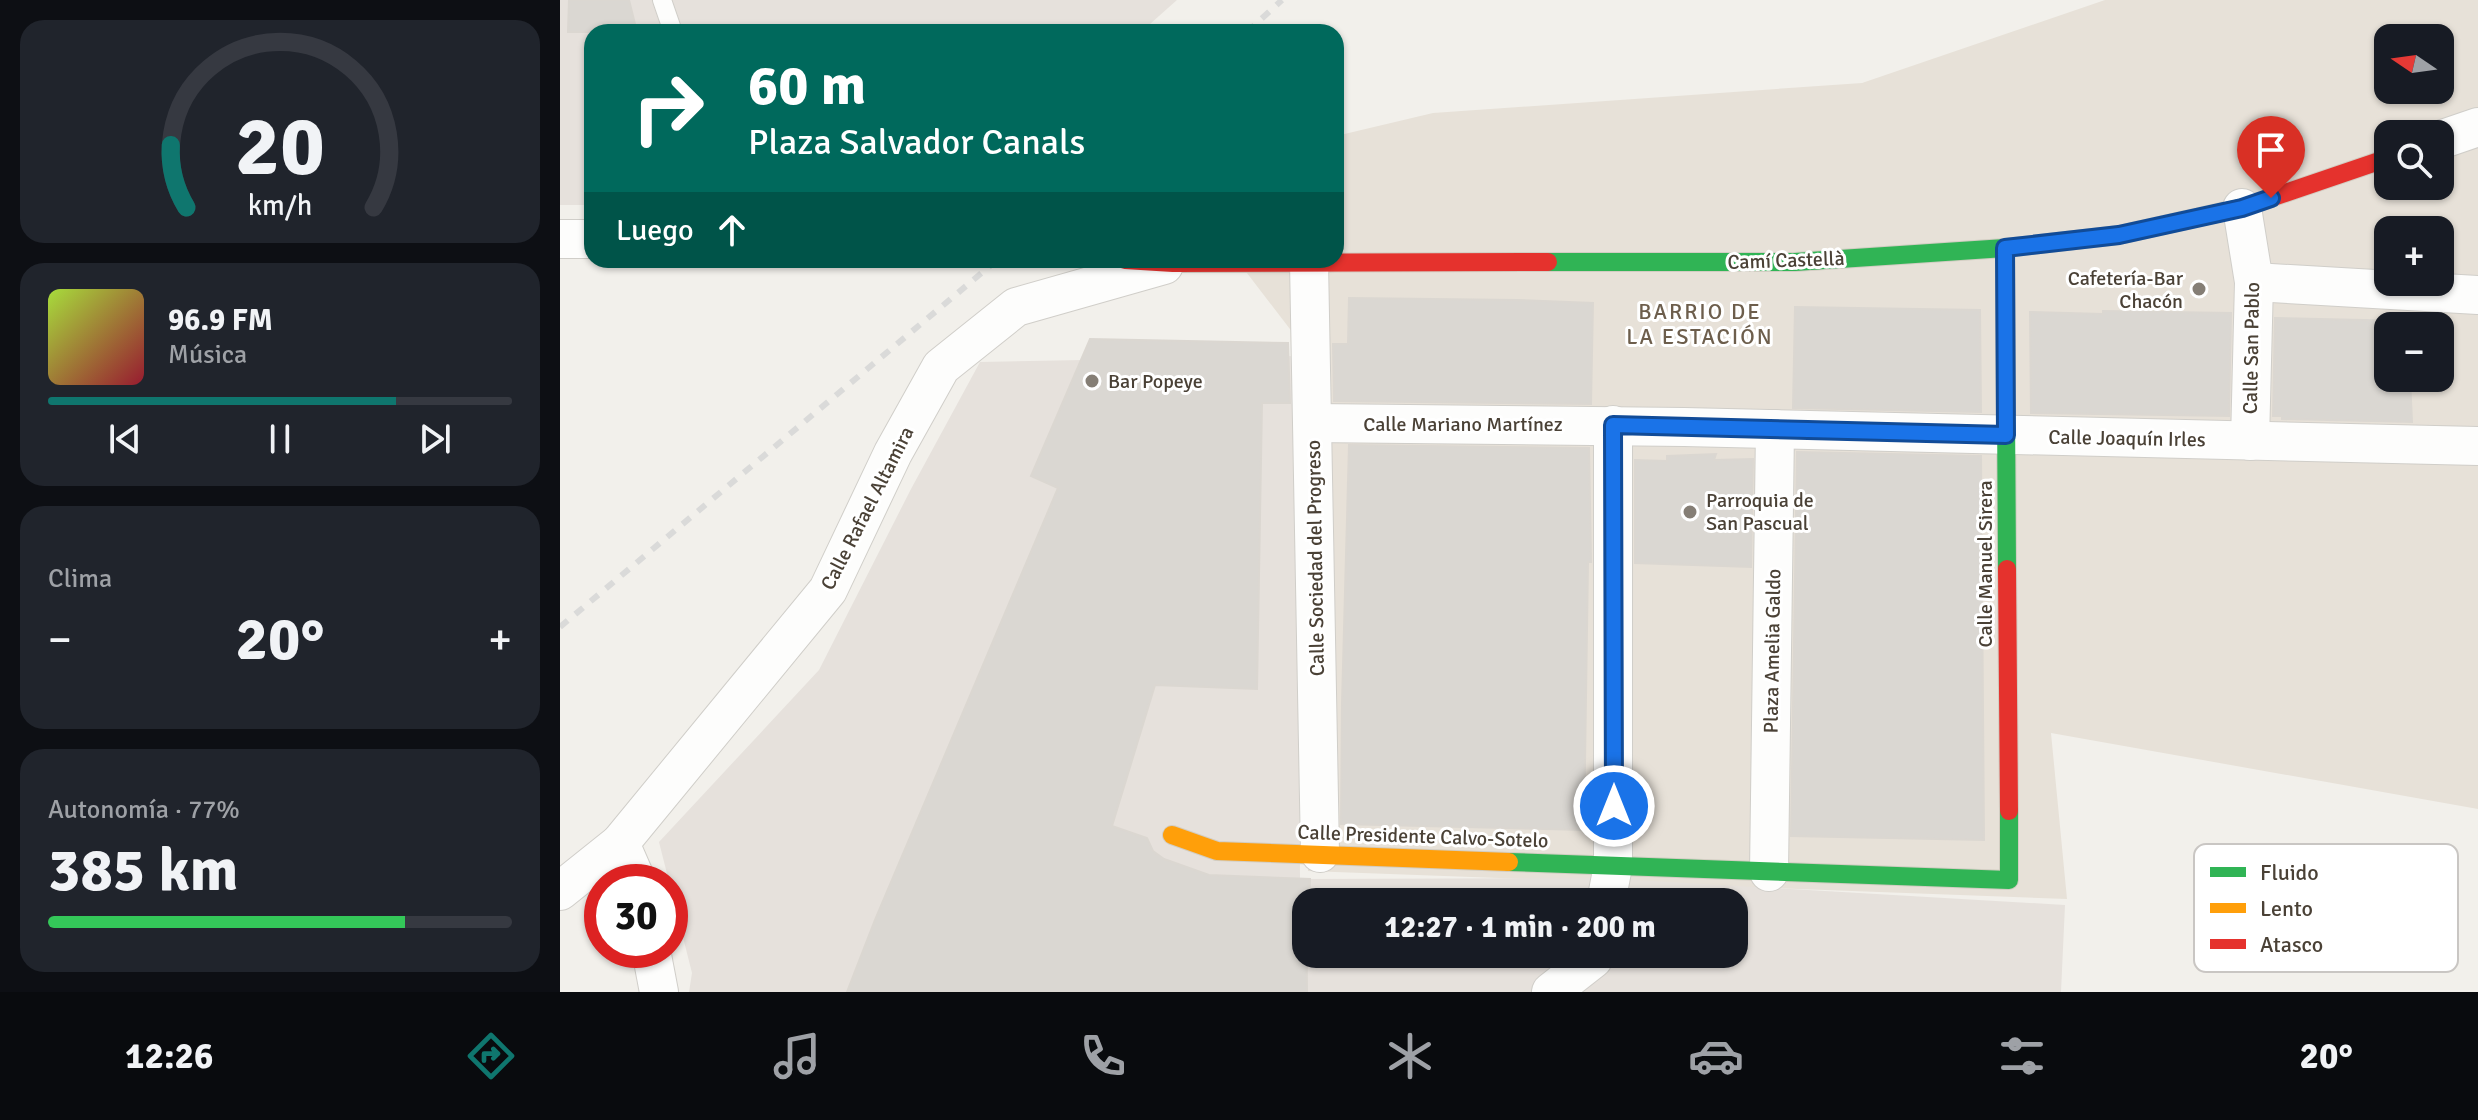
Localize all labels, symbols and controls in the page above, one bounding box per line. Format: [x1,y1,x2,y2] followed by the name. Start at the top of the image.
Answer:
[2374,24,2454,104] north arrow
[2374,24,2454,392] map controls
[748,51,866,120] text: 60 m
[616,56,720,160] icon: right
[235,95,325,197] text: 20
[2237,116,2305,198] pin
[748,120,1085,165] text: Plaza Salvador Canals
[2374,120,2454,200] button: search
[2249,128,2293,172] icon: arrive
[248,188,312,223] text: km/h
[710,208,754,252] icon: ahead
[616,212,694,249] text: Luego
[2374,216,2454,296] button: +
[1727,246,1845,275] street label: Camí Castellà
[2068,266,2184,314] place label: Cafetería-Bar Chacón
[2190,280,2208,298] marker: Cafetería-Bar Chacón
[2238,282,2265,414] street label: Calle San Pablo
[1626,298,1774,350] district label: BARRIO DE LA ESTACIÓN
[168,302,273,339] text: 96.9 FM
[2374,312,2454,392] button: −
[168,339,247,371] text: Música
[1108,369,1203,394] place label: Bar Popeye
[1083,372,1101,390] marker: Bar Popeye
[1363,412,1563,437] street label: Calle Mariano Martínez
[103,417,147,461] icon: previous
[258,417,302,461] icon: pause
[413,417,457,461] icon: next
[815,422,920,594] street label: Calle Rafael Altamira
[2048,425,2206,452] street label: Calle Joaquín Irles
[1301,440,1330,676] street label: Calle Sociedad del Progreso
[1973,480,1998,648] street label: Calle Manuel Sirera
[1706,488,1814,536] place label: Parroquia de San Pascual
[1681,503,1699,521] marker: Parroquia de San Pascual
[48,563,112,595] text: Clima
[1759,569,1786,733] street label: Plaza Amelia Galdo
[236,603,324,677] text: 20°
[48,613,72,667] text: −
[488,613,512,667] text: +
[1572,764,1656,848] position arrow
[48,794,240,826] text: Autonomía · 77%
[1297,820,1549,853] street label: Calle Presidente Calvo-Sotelo
[48,834,238,908] text: 385 km
[2194,844,2458,972] legend
[2260,859,2319,886] text: Fluido
[584,864,688,968] speed limit sign: 30
[2260,895,2313,922] text: Lento
[1384,909,1656,946] text: 12:27 · 1 min · 200 m
[2260,931,2323,958] text: Atasco
[463,1028,519,1084] icon: directions
[769,1028,825,1084] icon: music
[1075,1028,1131,1084] icon: phone
[1382,1028,1438,1084] icon: climate
[1688,1028,1744,1084] icon: car
[1994,1028,2050,1084] icon: filters
[125,1034,213,1079] text: 12:26
[2300,1034,2353,1079] text: 20°

